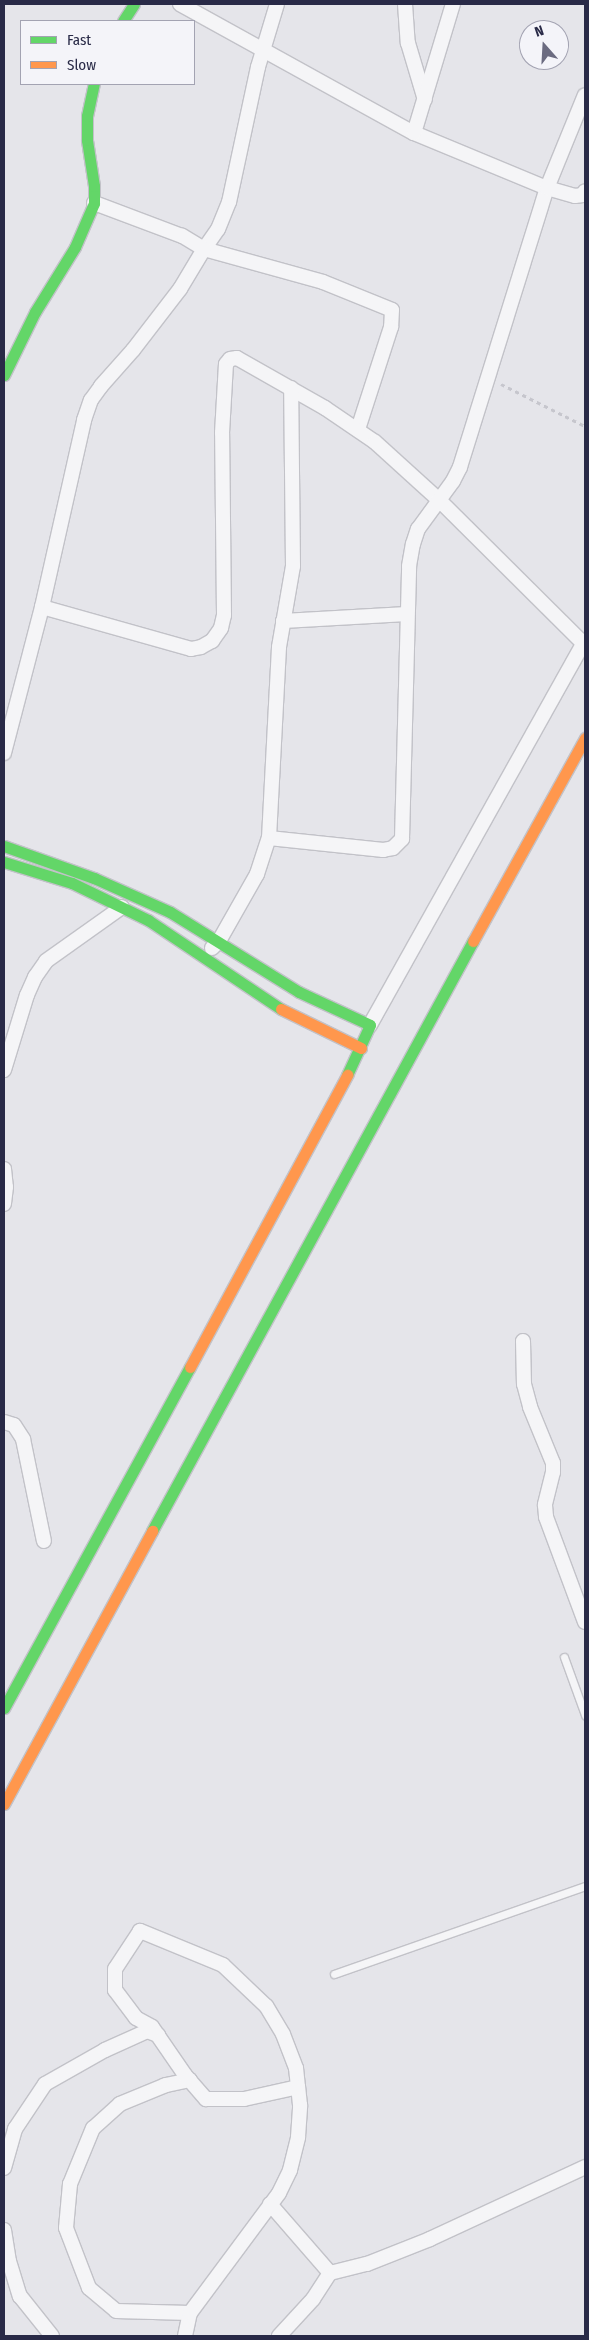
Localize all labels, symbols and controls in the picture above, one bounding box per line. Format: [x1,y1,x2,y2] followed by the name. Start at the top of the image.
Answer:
[20,20,195,85] legend
[519,20,569,70] north arrow
[533,22,546,41] text: N
[67,31,91,49] text: Fast
[67,56,96,74] text: Slow

